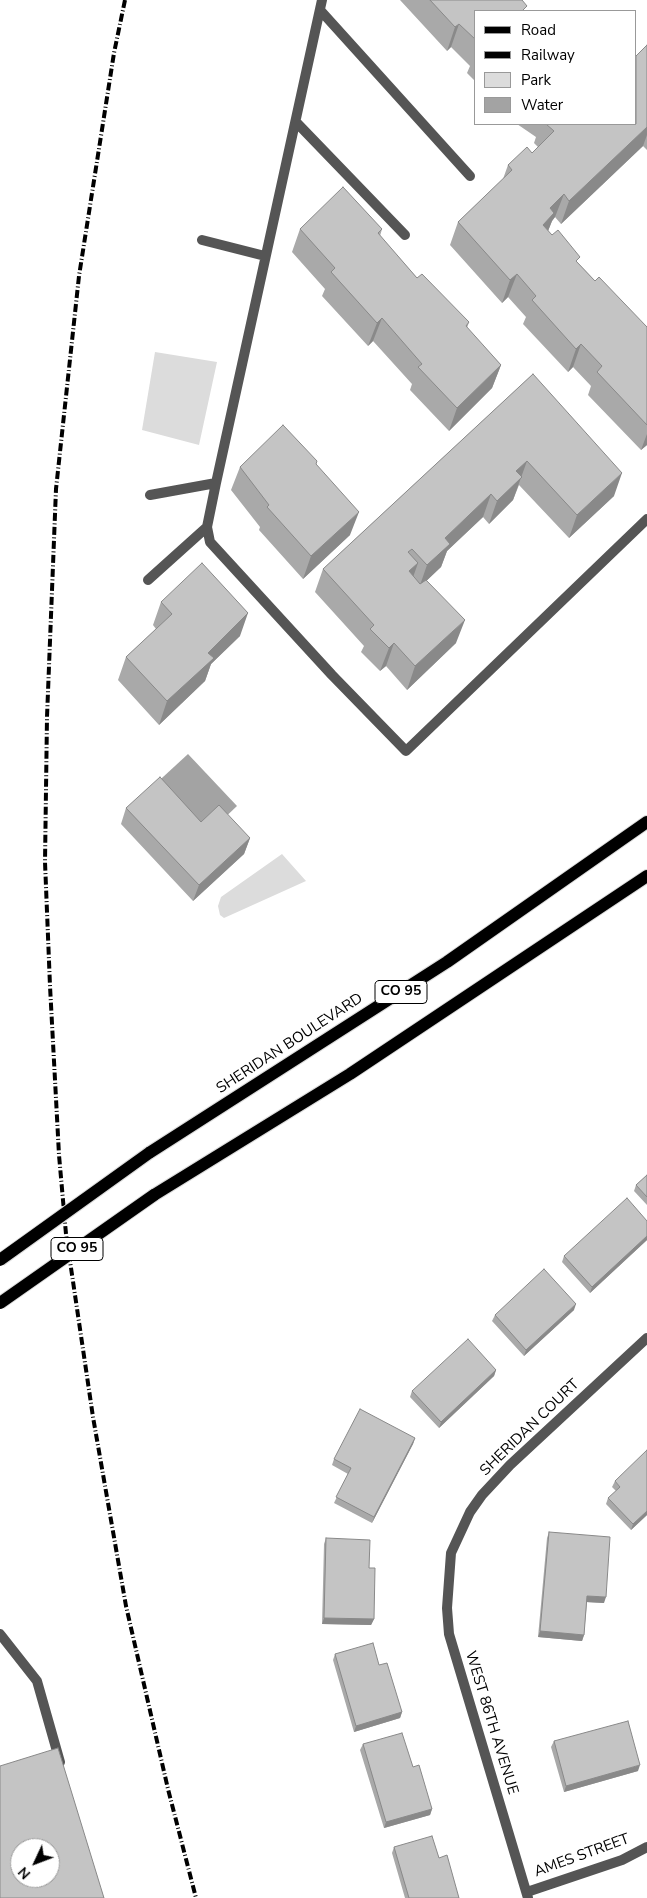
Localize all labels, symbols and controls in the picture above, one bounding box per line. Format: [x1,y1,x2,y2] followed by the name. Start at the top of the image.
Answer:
[474,10,637,125] legend
[521,20,556,40] text: Road
[521,45,575,65] text: Railway
[521,70,551,90] text: Park
[521,95,563,115] text: Water
[375,980,427,1004] road number: CO 95
[213,990,367,1098] street label: SHERIDAN BOULEVARD
[51,1238,103,1260] road number: CO 95
[477,1376,583,1480] street label: SHERIDAN COURT
[461,1649,521,1797] street label: WEST 86TH AVENUE
[532,1830,632,1882] street label: AMES STREET
[10,1838,60,1888] north arrow
[14,1863,35,1883] text: N

